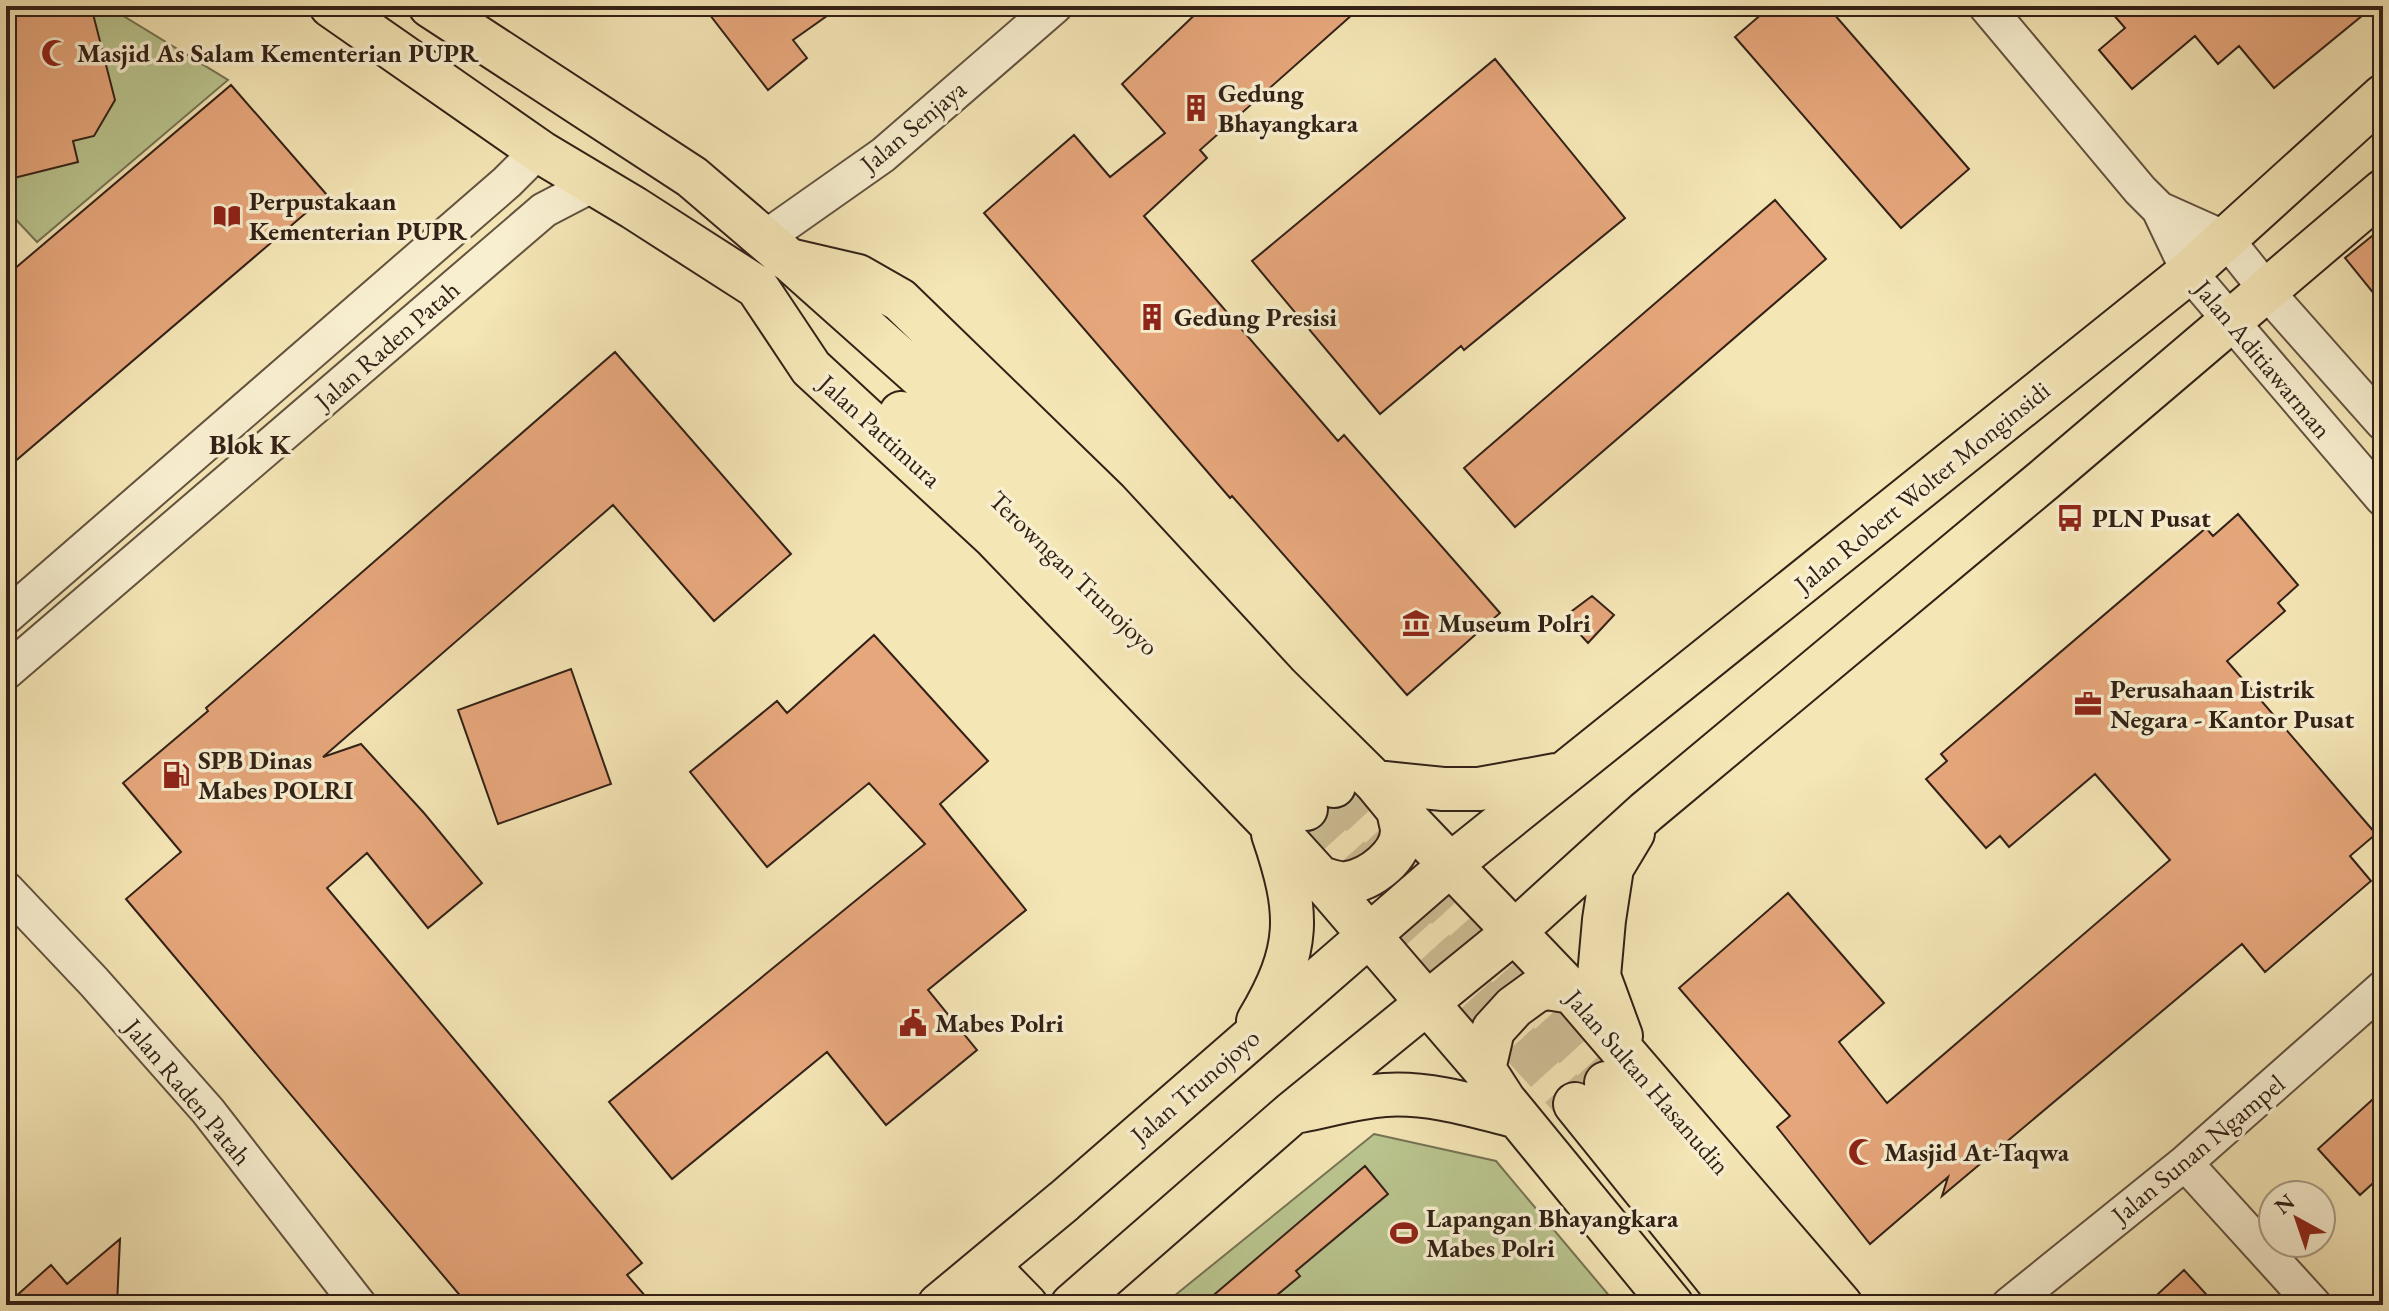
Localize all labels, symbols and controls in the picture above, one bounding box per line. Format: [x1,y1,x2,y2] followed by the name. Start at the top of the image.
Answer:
[77,36,479,70] place label: Masjid As Salam Kementerian PUPR
[40,38,70,68] mosque icon: Masjid As Salam Kementerian PUPR
[851,71,973,181] street label: Jalan Senjaya
[1218,76,1359,140] place label: Gedung Bhayangkara
[1181,93,1211,123] building icon: Gedung Bhayangkara
[249,184,467,248] place label: Perpustakaan Kementerian PUPR
[212,201,242,231] library icon: Perpustakaan Kementerian PUPR
[2185,271,2340,446] street label: Jalan Aditiawarman
[306,273,467,419] street label: Jalan Raden Patah
[1174,300,1337,334] place label: Gedung Presisi
[1137,302,1167,332] building icon: Gedung Presisi
[810,366,949,496] street label: Jalan Pattimura
[1786,373,2057,602] street label: Jalan Robert Wolter Monginsidi
[209,426,292,462] district label: Blok K
[982,483,1166,663] street label: Terowngan Trunojoyo
[2092,501,2211,535] place label: PLN Pusat
[2055,503,2085,533] bus stop icon: PLN Pusat
[1438,606,1591,640] place label: Museum Polri
[1401,608,1431,638] museum icon: Museum Polri
[2110,672,2354,736] place label: Perusahaan Listrik Negara - Kantor Pusat
[2073,689,2103,719] office icon: Perusahaan Listrik Negara - Kantor Pusat
[198,743,354,807] place label: SPB Dinas Mabes POLRI
[161,760,191,790] fuel station icon: SPB Dinas Mabes POLRI
[1557,981,1738,1182] street label: Jalan Sultan Hasanudin
[935,1006,1064,1040] place label: Mabes Polri
[898,1008,928,1038] public building icon: Mabes Polri
[115,1010,259,1172] street label: Jalan Raden Patah
[1122,1021,1267,1153] street label: Jalan Trunojoyo
[2105,1068,2291,1230] street label: Jalan Sunan Ngampel
[1884,1135,2070,1169] place label: Masjid At-Taqwa
[1847,1137,1877,1167] mosque icon: Masjid At-Taqwa
[2257,1179,2337,1259] north arrow
[1426,1201,1679,1265] place label: Lapangan Bhayangkara Mabes Polri
[1389,1218,1419,1248] sports icon: Lapangan Bhayangkara Mabes Polri

